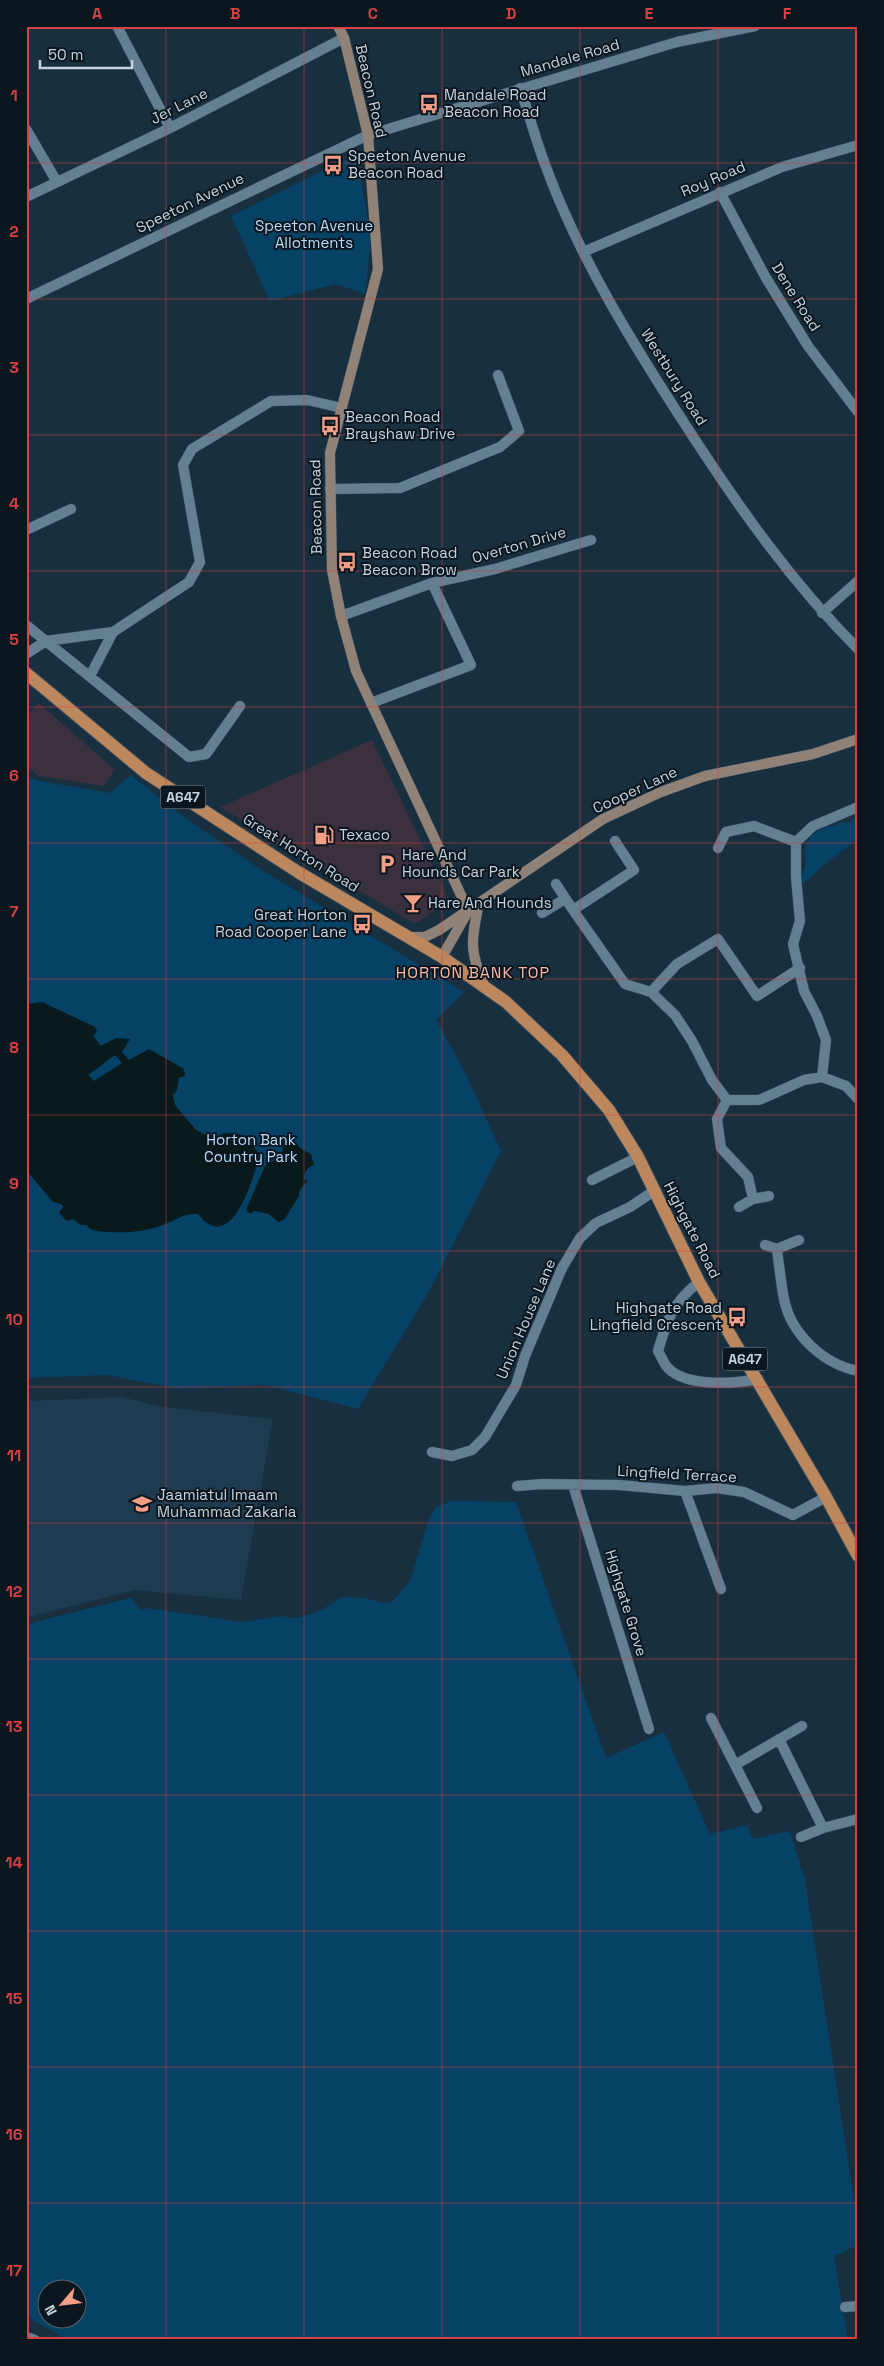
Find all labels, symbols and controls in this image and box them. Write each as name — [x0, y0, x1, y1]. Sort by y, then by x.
text: A — [92, 3, 102, 24]
text: B — [230, 3, 240, 24]
text: C — [368, 3, 378, 24]
text: D — [506, 3, 516, 24]
text: E — [645, 3, 654, 24]
text: F — [783, 3, 792, 24]
street label: Mandale Road — [518, 34, 622, 81]
scale bar — [40, 38, 132, 70]
street label: Beacon Road — [352, 42, 391, 139]
text: 50 m — [48, 45, 83, 64]
street label: Jer Lane — [147, 83, 211, 128]
text: 1 — [10, 85, 18, 106]
place label: Mandale Road Beacon Road — [444, 85, 546, 121]
bus stop icon: Mandale Road Beacon Road — [418, 93, 440, 115]
place label: Speeton Avenue Beacon Road — [348, 146, 466, 182]
bus stop icon: Speeton Avenue Beacon Road — [322, 154, 344, 176]
street label: Roy Road — [678, 156, 748, 201]
street label: Speeton Avenue — [133, 168, 247, 237]
park label: Speeton Avenue Allotments — [255, 216, 373, 252]
text: 2 — [9, 221, 19, 242]
street label: Dene Road — [768, 259, 825, 335]
street label: Westbury Road — [637, 325, 712, 429]
text: 3 — [9, 357, 19, 378]
place label: Beacon Road Brayshaw Drive — [345, 407, 455, 443]
bus stop icon: Beacon Road Brayshaw Drive — [319, 415, 341, 437]
street label: Beacon Road — [305, 459, 326, 555]
text: 4 — [9, 493, 19, 514]
street label: Overton Drive — [470, 522, 568, 567]
place label: Beacon Road Beacon Brow — [362, 543, 457, 579]
bus stop icon: Beacon Road Beacon Brow — [336, 551, 358, 573]
text: 5 — [9, 629, 19, 650]
street label: Cooper Lane — [589, 762, 680, 817]
text: 6 — [9, 765, 19, 786]
road number: A647 — [160, 786, 206, 809]
street label: Great Horton Road — [240, 809, 363, 896]
fuel station icon: Texaco — [313, 824, 335, 846]
place label: Texaco — [339, 825, 390, 844]
place label: Hare And Hounds Car Park — [402, 845, 520, 881]
parking icon: Hare And Hounds Car Park — [376, 853, 398, 875]
bar icon: Hare And Hounds — [402, 892, 424, 914]
place label: Hare And Hounds — [428, 893, 552, 912]
text: 7 — [10, 901, 19, 922]
place label: Great Horton Road Cooper Lane — [215, 905, 347, 941]
bus stop icon: Great Horton Road Cooper Lane — [351, 913, 373, 935]
district label: HORTON BANK TOP — [396, 962, 550, 983]
text: 8 — [9, 1037, 19, 1058]
park label: Horton Bank Country Park — [204, 1130, 298, 1166]
text: 9 — [9, 1173, 19, 1194]
street label: Highgate Road — [660, 1178, 725, 1281]
street label: Union House Lane — [492, 1256, 560, 1382]
place label: Highgate Road Lingfield Crescent — [590, 1298, 722, 1334]
bus stop icon: Highgate Road Lingfield Crescent — [726, 1306, 748, 1328]
text: 10 — [5, 1309, 23, 1330]
road number: A647 — [722, 1348, 768, 1370]
text: 11 — [7, 1445, 21, 1466]
street label: Lingfield Terrace — [617, 1461, 737, 1486]
place label: Jaamiatul Imaam Muhammad Zakaria — [157, 1485, 297, 1521]
school or university icon: Jaamiatul Imaam Muhammad Zakaria — [131, 1493, 153, 1515]
street label: Highgate Grove — [601, 1547, 652, 1659]
text: 12 — [6, 1581, 22, 1602]
text: 13 — [6, 1716, 23, 1737]
text: 14 — [5, 1852, 23, 1873]
text: 15 — [6, 1988, 23, 2009]
text: 16 — [5, 2124, 23, 2145]
text: 17 — [6, 2260, 22, 2281]
north arrow — [38, 2278, 88, 2328]
text: N — [40, 2302, 61, 2318]

